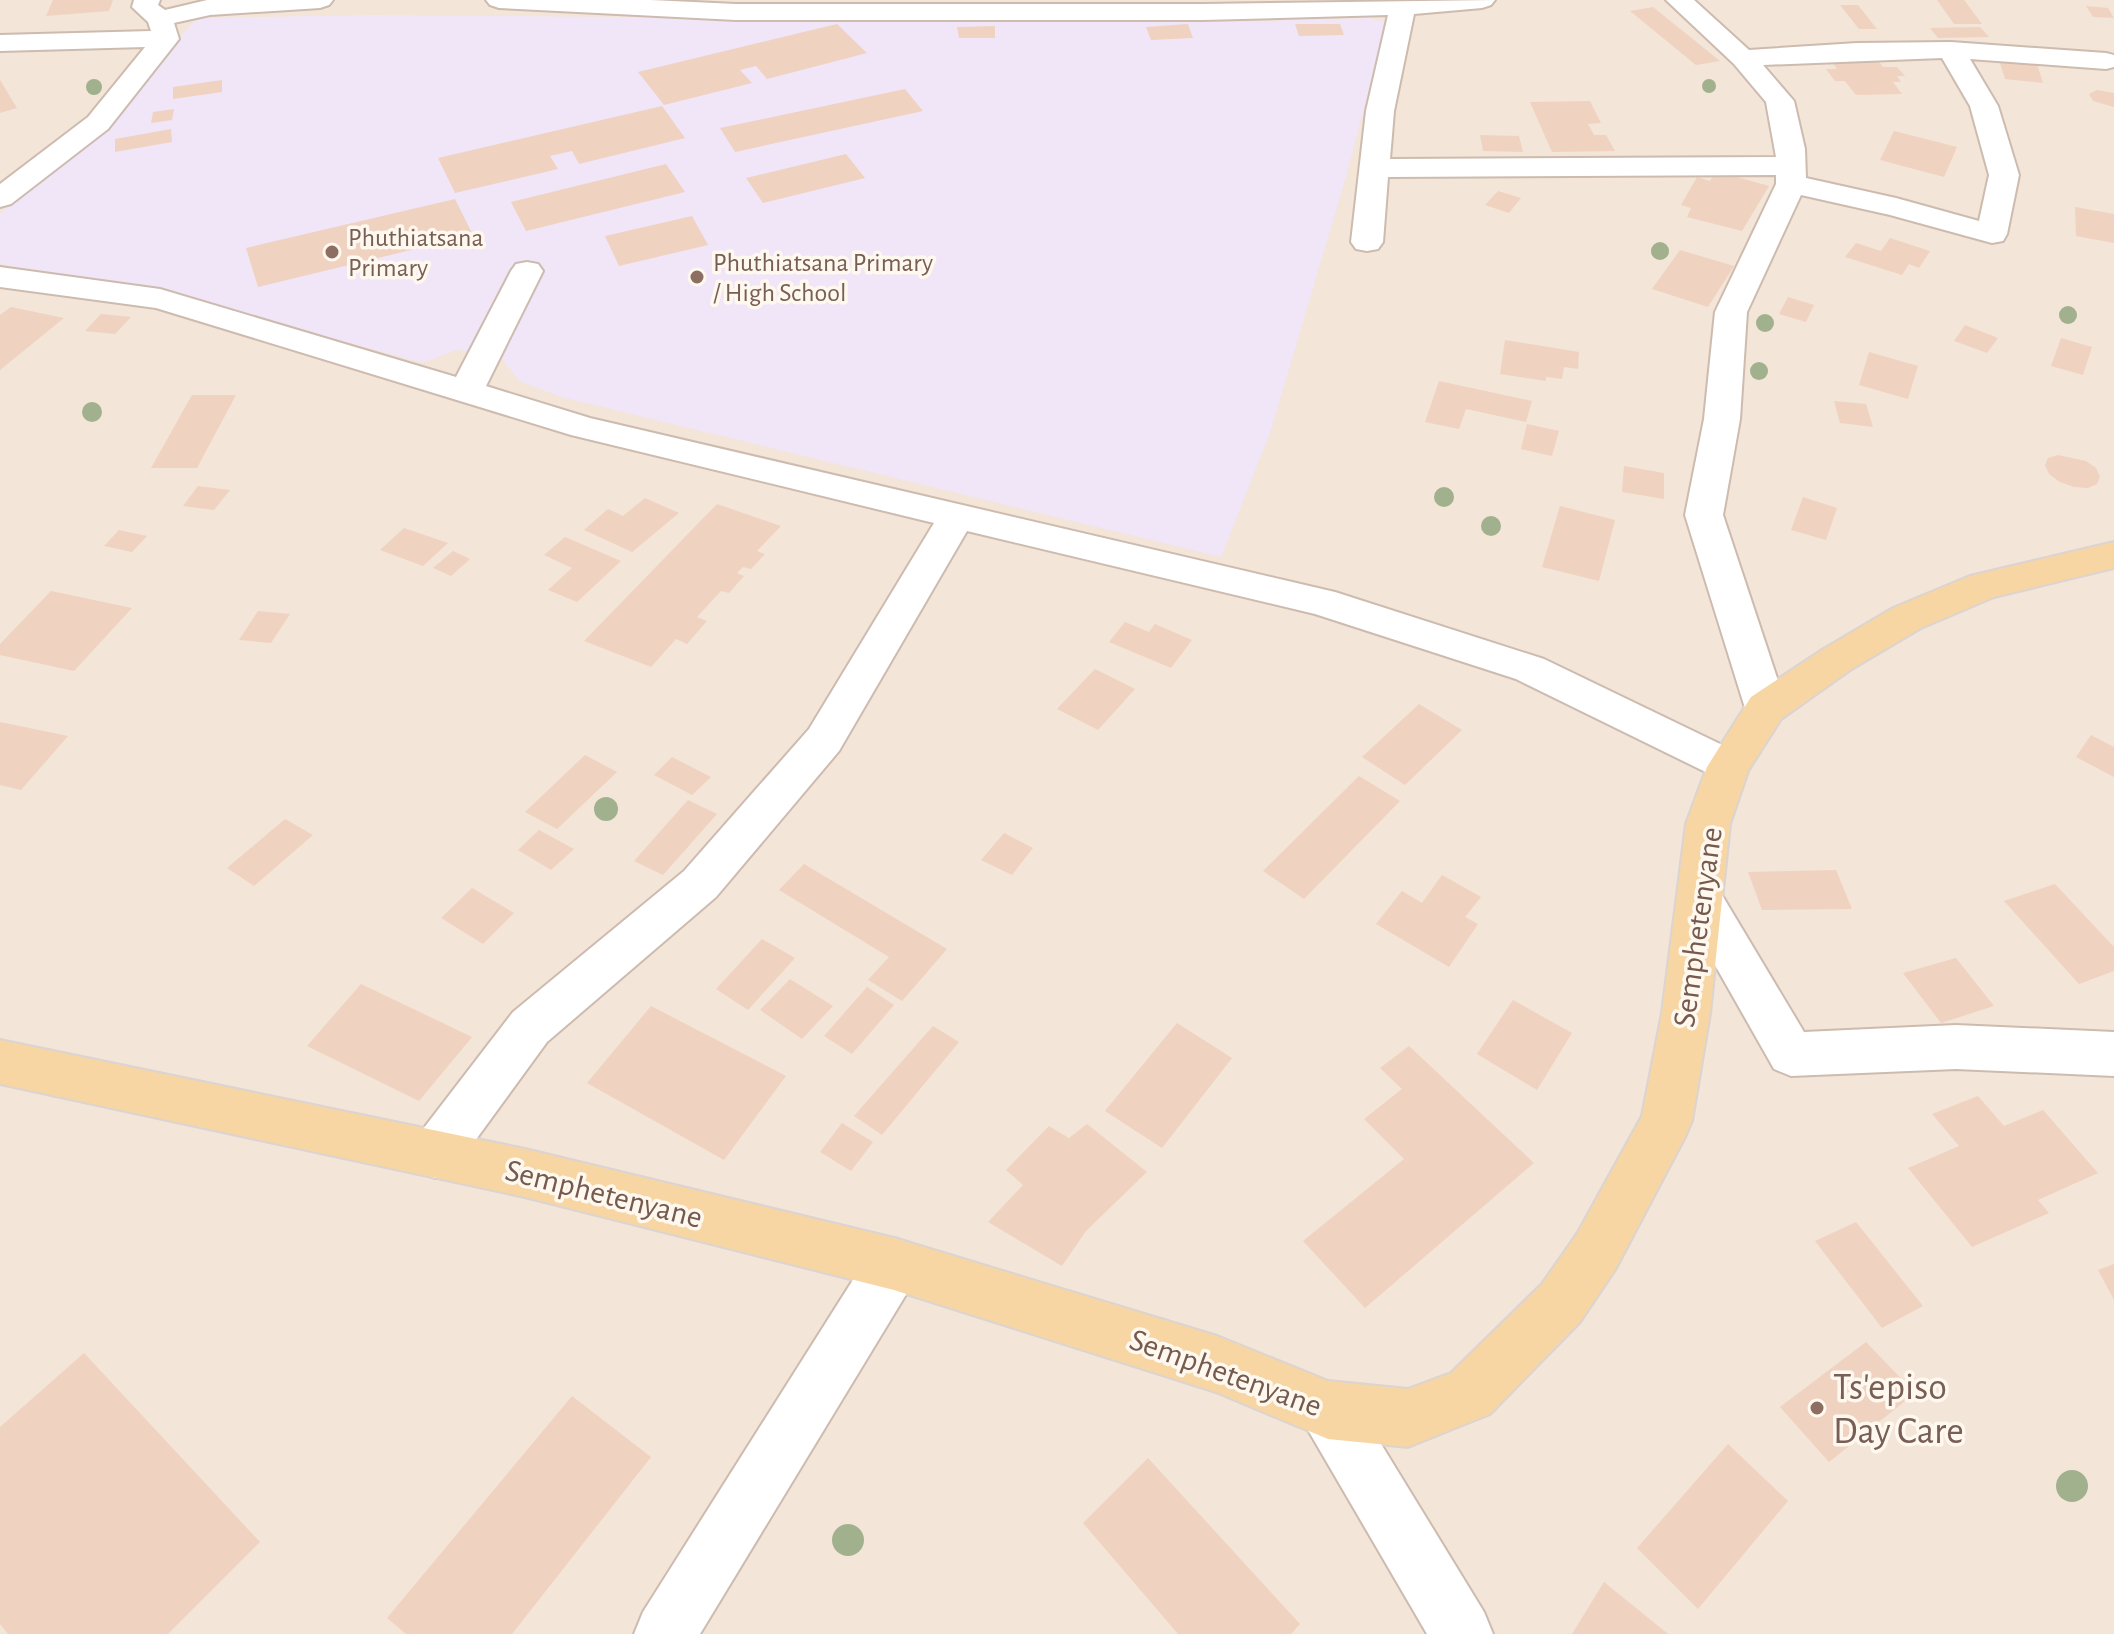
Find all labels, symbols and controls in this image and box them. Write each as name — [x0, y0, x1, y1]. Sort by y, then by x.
place label: Phuthiatsana Primary — [348, 225, 484, 281]
marker: Phuthiatsana Primary — [323, 243, 341, 261]
place label: Phuthiatsana Primary / High School — [713, 250, 933, 306]
marker: Phuthiatsana Primary / High School — [688, 268, 706, 286]
street label: Semphetenyane — [1668, 825, 1728, 1029]
street label: Semphetenyane — [502, 1154, 706, 1234]
street label: Semphetenyane — [1125, 1323, 1326, 1422]
place label: Ts'episo Day Care — [1833, 1369, 1964, 1451]
marker: Ts'episo Day Care — [1808, 1399, 1826, 1417]

